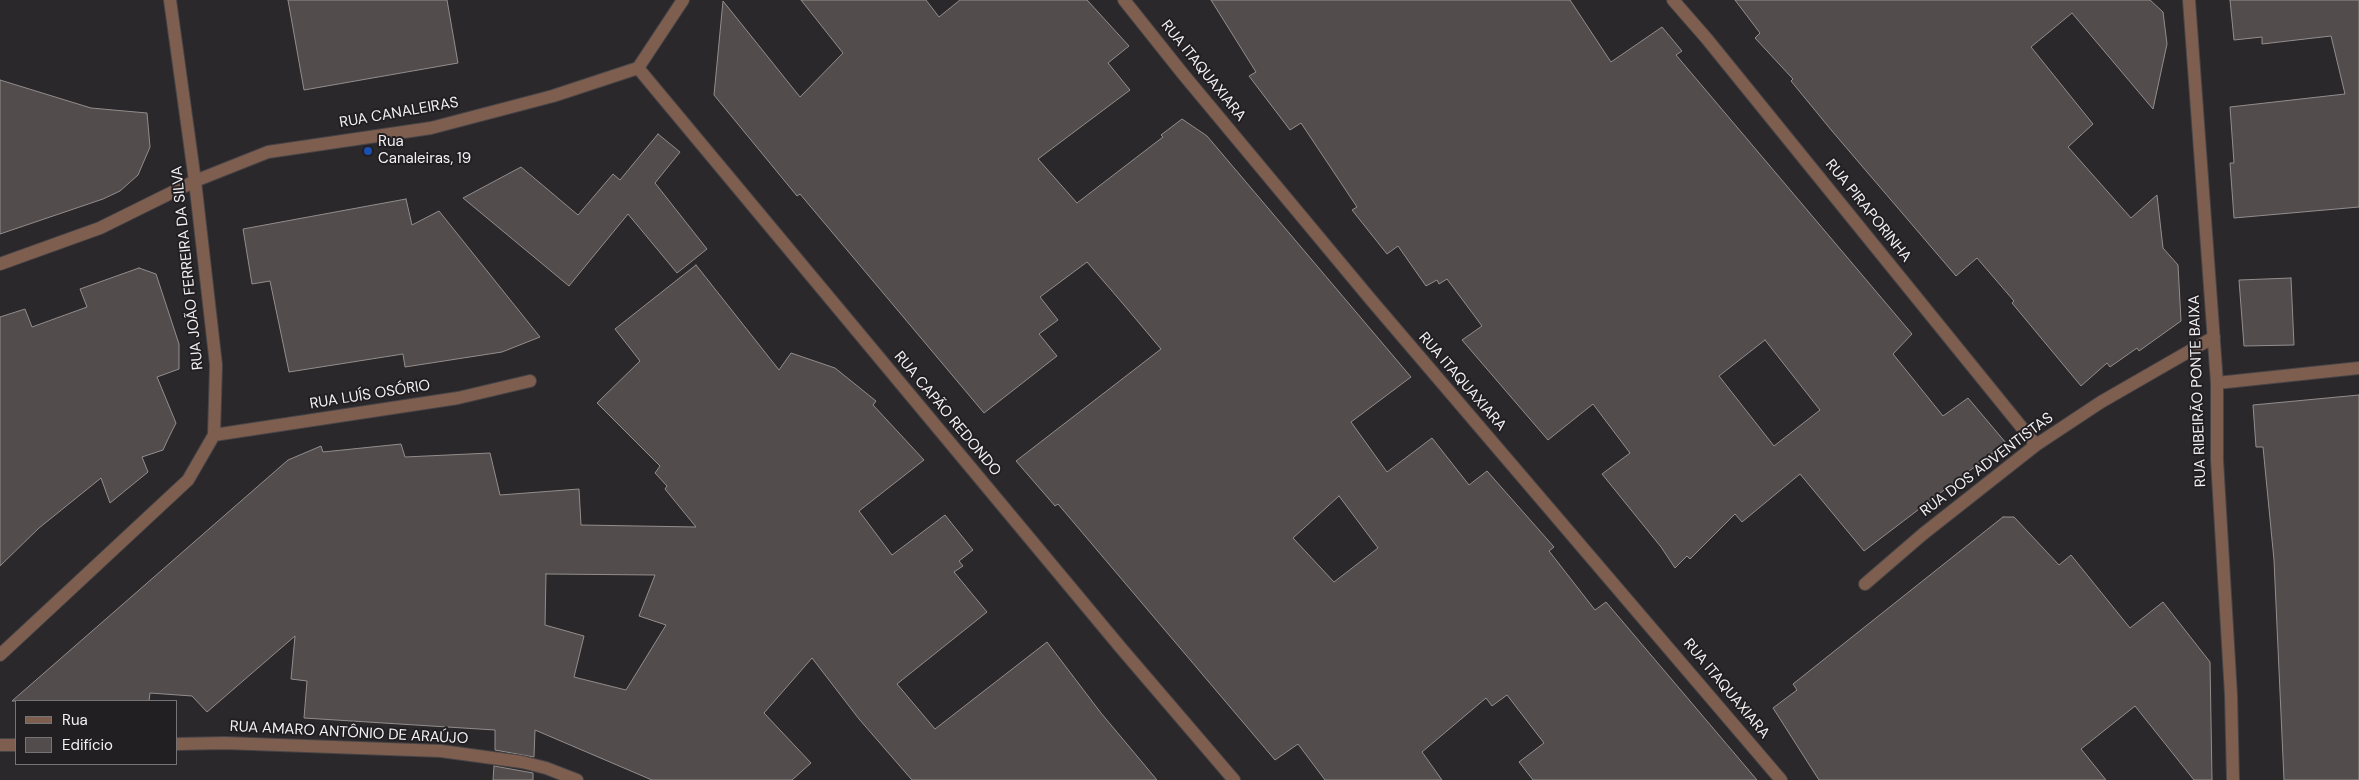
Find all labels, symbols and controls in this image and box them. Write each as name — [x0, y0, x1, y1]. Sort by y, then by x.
street label: RUA ITAQUAXIARA — [1157, 17, 1249, 125]
street label: RUA CANALEIRAS — [338, 94, 460, 132]
place label: Rua Canaleiras, 19 — [378, 133, 471, 168]
marker: Rua Canaleiras, 19 — [362, 145, 374, 157]
street label: RUA PIRAPORINHA — [1821, 156, 1915, 266]
street label: RUA JOÃO FERREIRA DA SILVA — [168, 165, 208, 371]
street label: RUA RIBEIRÃO PONTE BAIXA — [2186, 295, 2210, 487]
street label: RUA ITAQUAXIARA — [1414, 329, 1510, 435]
street label: RUA CAPÃO REDONDO — [890, 348, 1004, 480]
street label: RUA LUÍS OSÓRIO — [309, 377, 431, 413]
street label: RUA DOS ADVENTISTAS — [1917, 409, 2057, 521]
street label: RUA ITAQUAXIARA — [1679, 635, 1773, 743]
legend — [15, 700, 178, 765]
text: Rua — [62, 710, 88, 730]
street label: RUA AMARO ANTÔNIO DE ARAÚJO — [229, 718, 469, 748]
text: Edifício — [62, 735, 113, 755]

